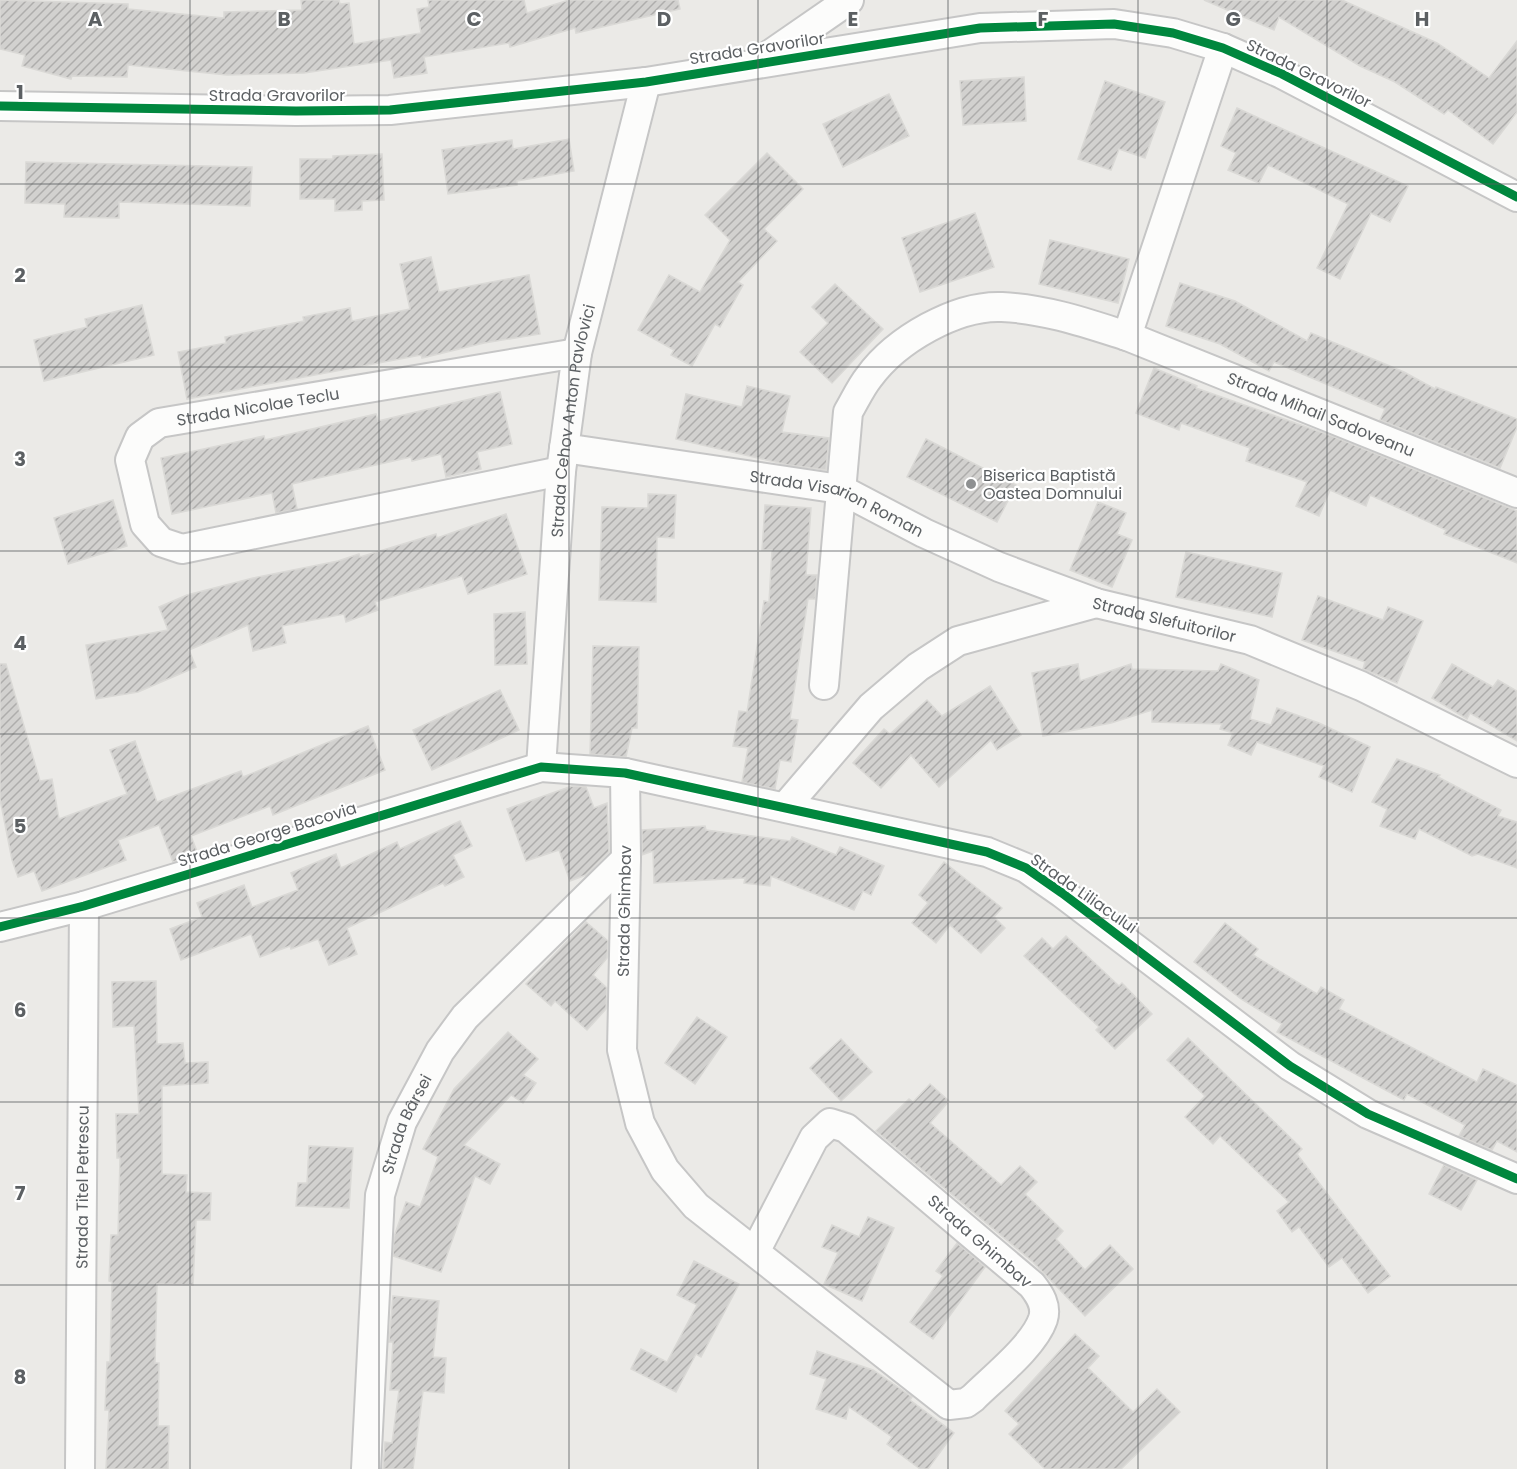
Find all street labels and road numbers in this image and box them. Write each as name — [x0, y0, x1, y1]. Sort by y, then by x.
street label: Strada Gravorilor — [688, 26, 826, 71]
street label: Strada Gravorilor — [1242, 33, 1375, 114]
street label: Strada Gravorilor — [209, 84, 345, 107]
street label: Strada Cehov Anton Pavlovici — [546, 302, 601, 538]
street label: Strada Mihail Sadoveanu — [1224, 366, 1418, 463]
street label: Strada Nicolae Teclu — [175, 382, 341, 432]
street label: Strada Visarion Roman — [748, 465, 928, 543]
street label: Strada Slefuitorilor — [1090, 592, 1238, 648]
street label: Strada George Bacovia — [175, 796, 359, 873]
street label: Strada Ghimbav — [612, 845, 637, 977]
street label: Strada Liliacului — [1026, 848, 1142, 939]
street label: Strada Bârsei — [376, 1070, 437, 1177]
street label: Strada Titel Petrescu — [70, 1105, 95, 1269]
street label: Strada Ghimbav — [922, 1190, 1037, 1293]

